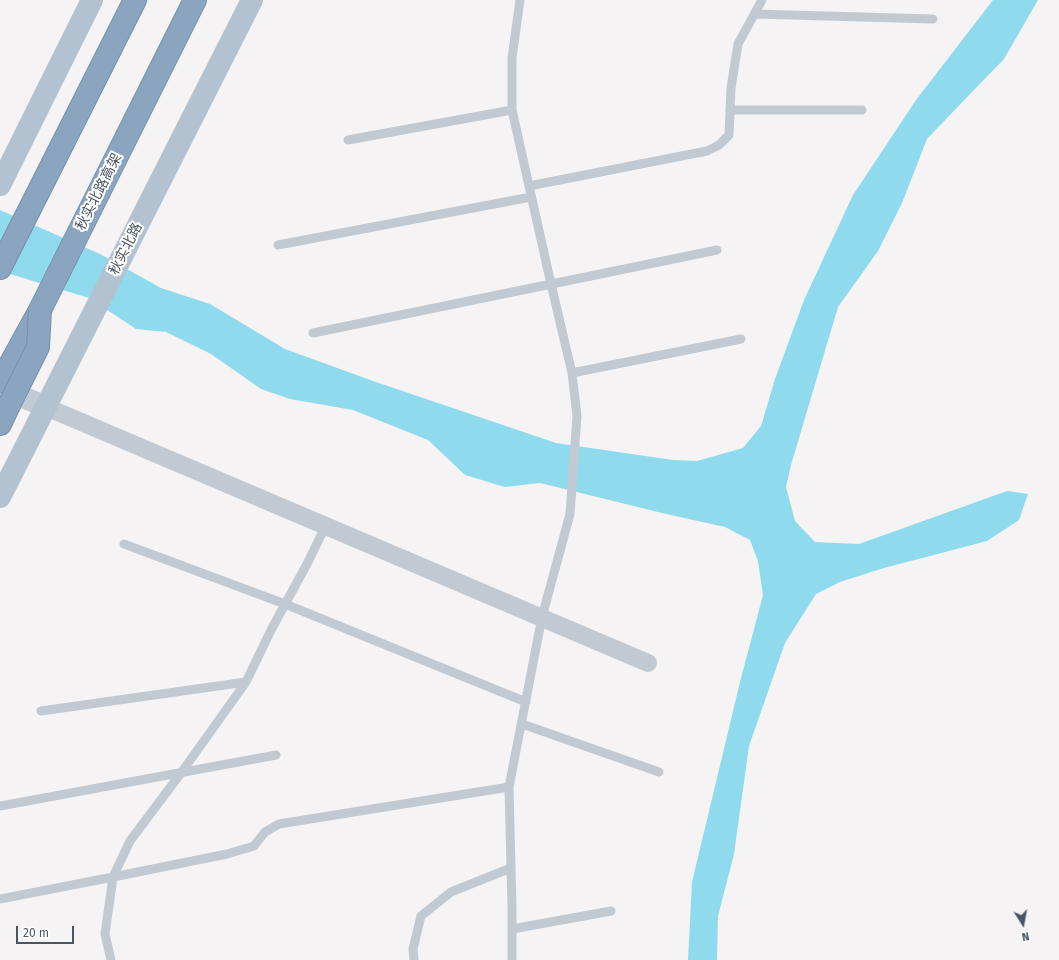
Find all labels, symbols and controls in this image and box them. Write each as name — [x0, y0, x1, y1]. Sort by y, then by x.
street label: 秋实北路高架 — [72, 151, 126, 233]
street label: 秋实北路 — [106, 220, 146, 278]
north arrow — [1003, 904, 1043, 944]
scale bar — [18, 918, 76, 944]
text: 20 m — [23, 926, 49, 940]
text: N — [1021, 929, 1030, 943]

